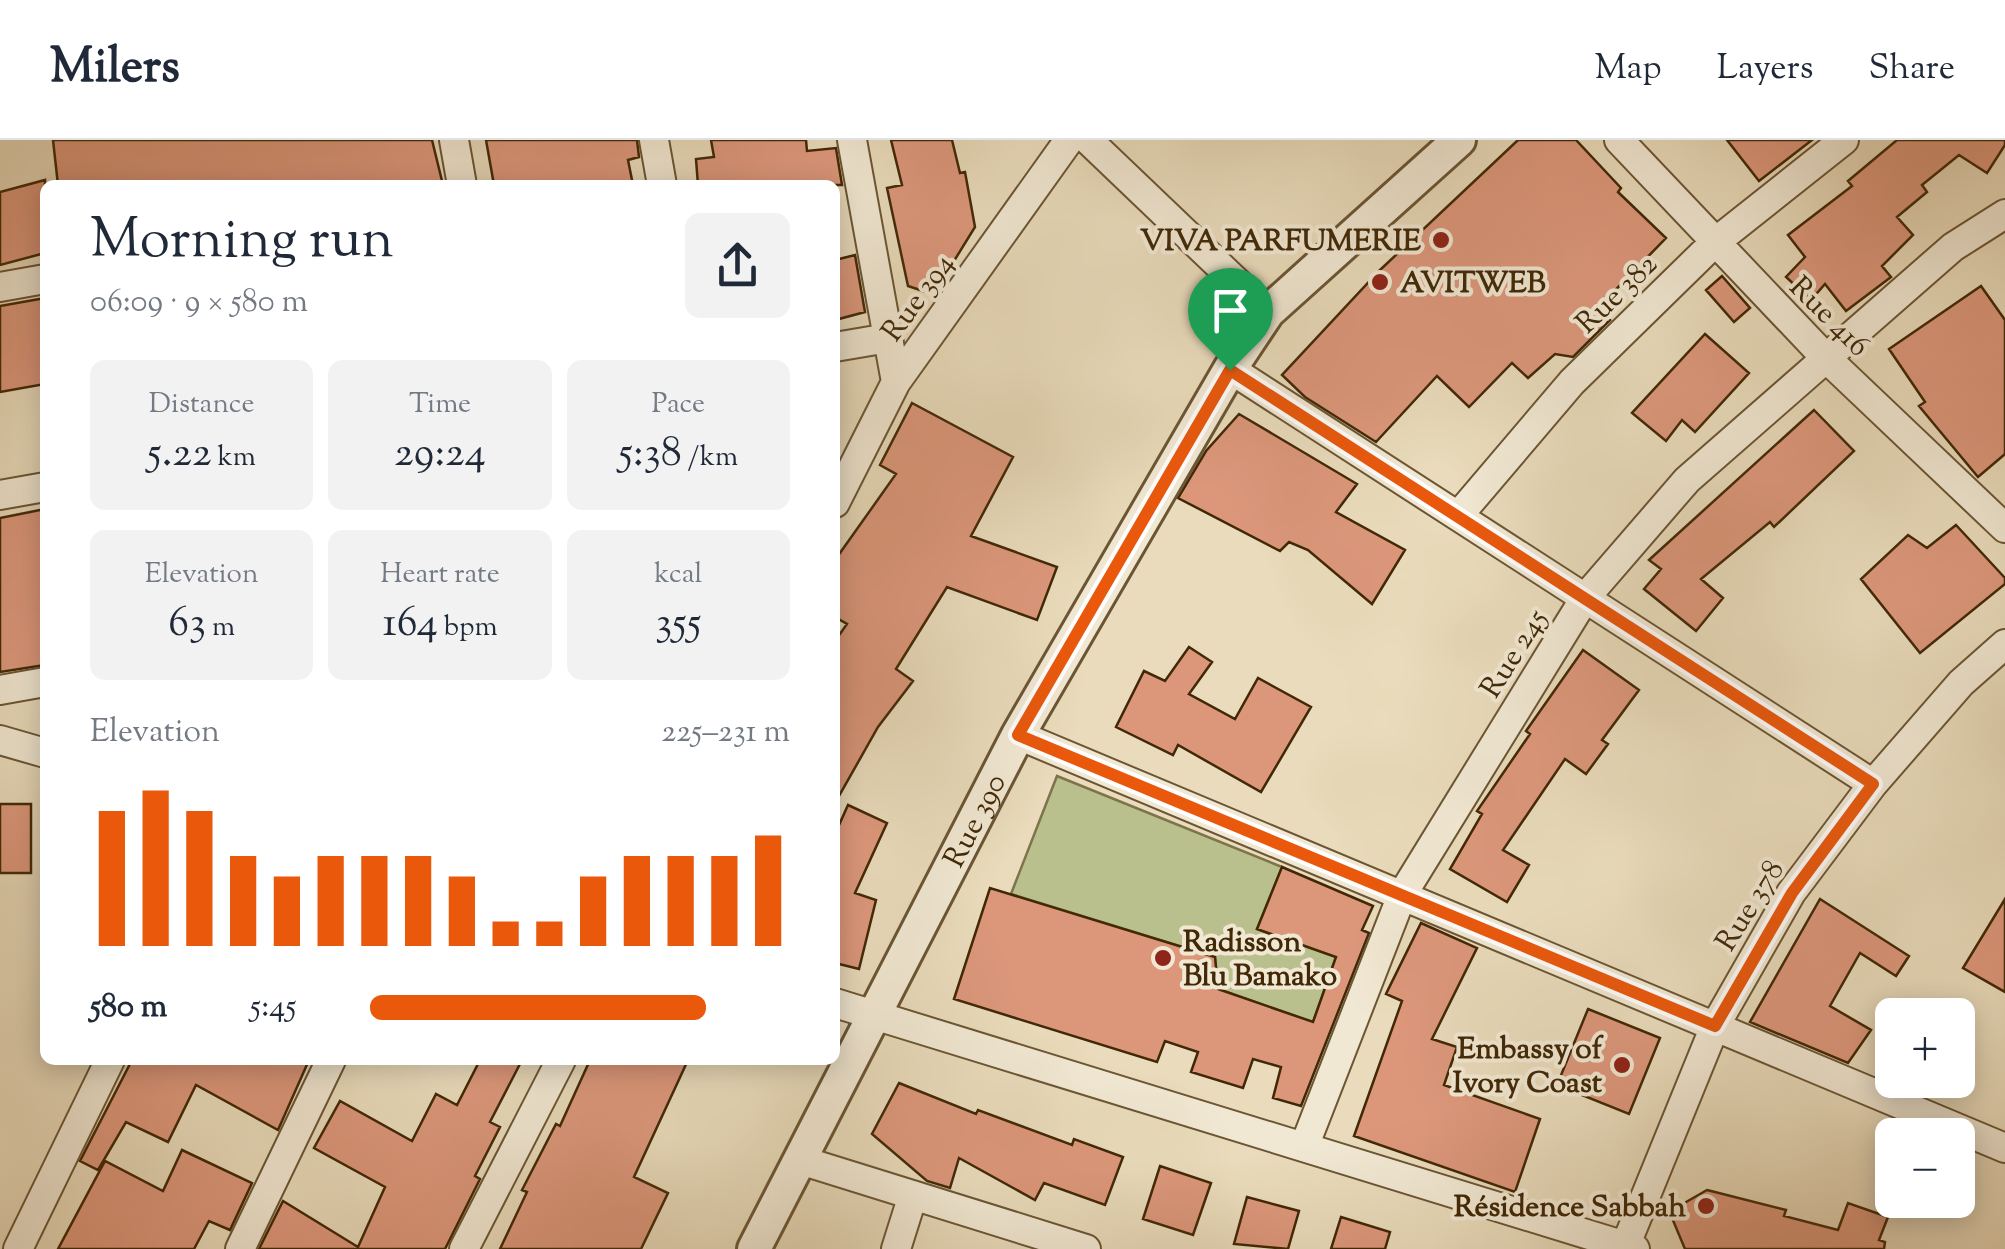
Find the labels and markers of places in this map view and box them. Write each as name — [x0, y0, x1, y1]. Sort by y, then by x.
place label: VIVA PARFUMERIE — [1140, 221, 1422, 264]
marker: VIVA PARFUMERIE — [1430, 229, 1452, 251]
place label: AVITWEB — [1400, 263, 1546, 306]
pin — [1188, 268, 1273, 371]
marker: AVITWEB — [1369, 271, 1391, 293]
place label: Radisson Blu Bamako — [1183, 922, 1337, 999]
marker: Radisson Blu Bamako — [1152, 947, 1174, 969]
place label: Embassy of Ivory Coast — [1453, 1029, 1604, 1106]
marker: Embassy of Ivory Coast — [1611, 1054, 1633, 1076]
place label: Résidence Sabbah — [1454, 1187, 1686, 1230]
marker: Résidence Sabbah — [1695, 1195, 1717, 1217]

